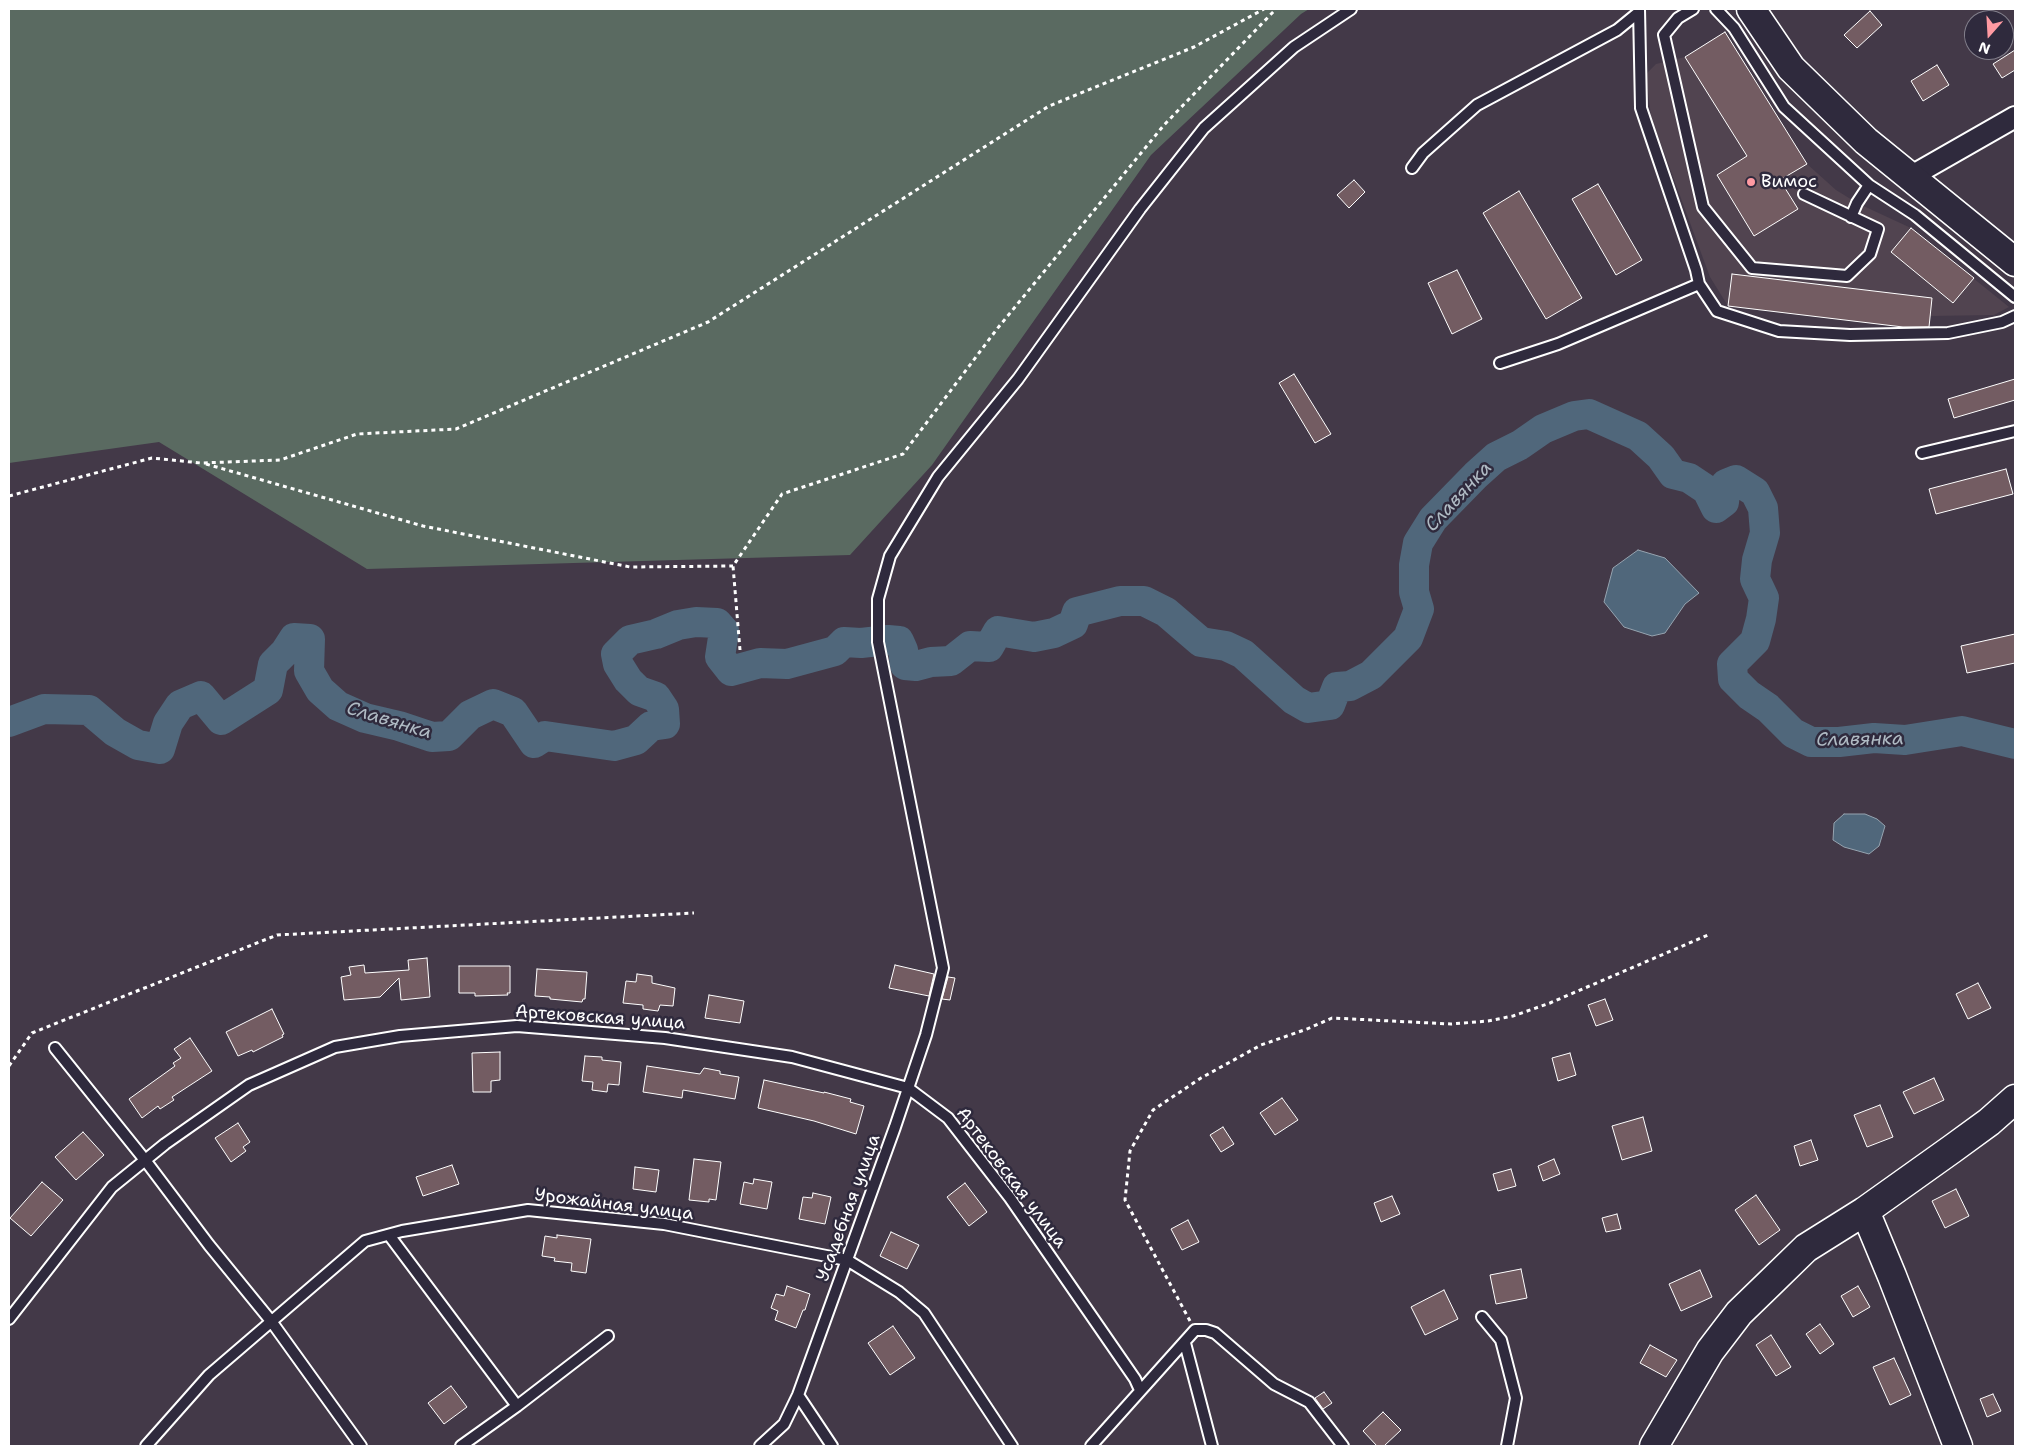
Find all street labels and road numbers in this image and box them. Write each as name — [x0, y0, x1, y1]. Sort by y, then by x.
street label: Артековская улица — [514, 1001, 686, 1035]
street label: Артековская улица — [951, 1103, 1071, 1253]
street label: Усадебная улица — [812, 1131, 886, 1285]
street label: Урожайная улица — [533, 1185, 695, 1225]

